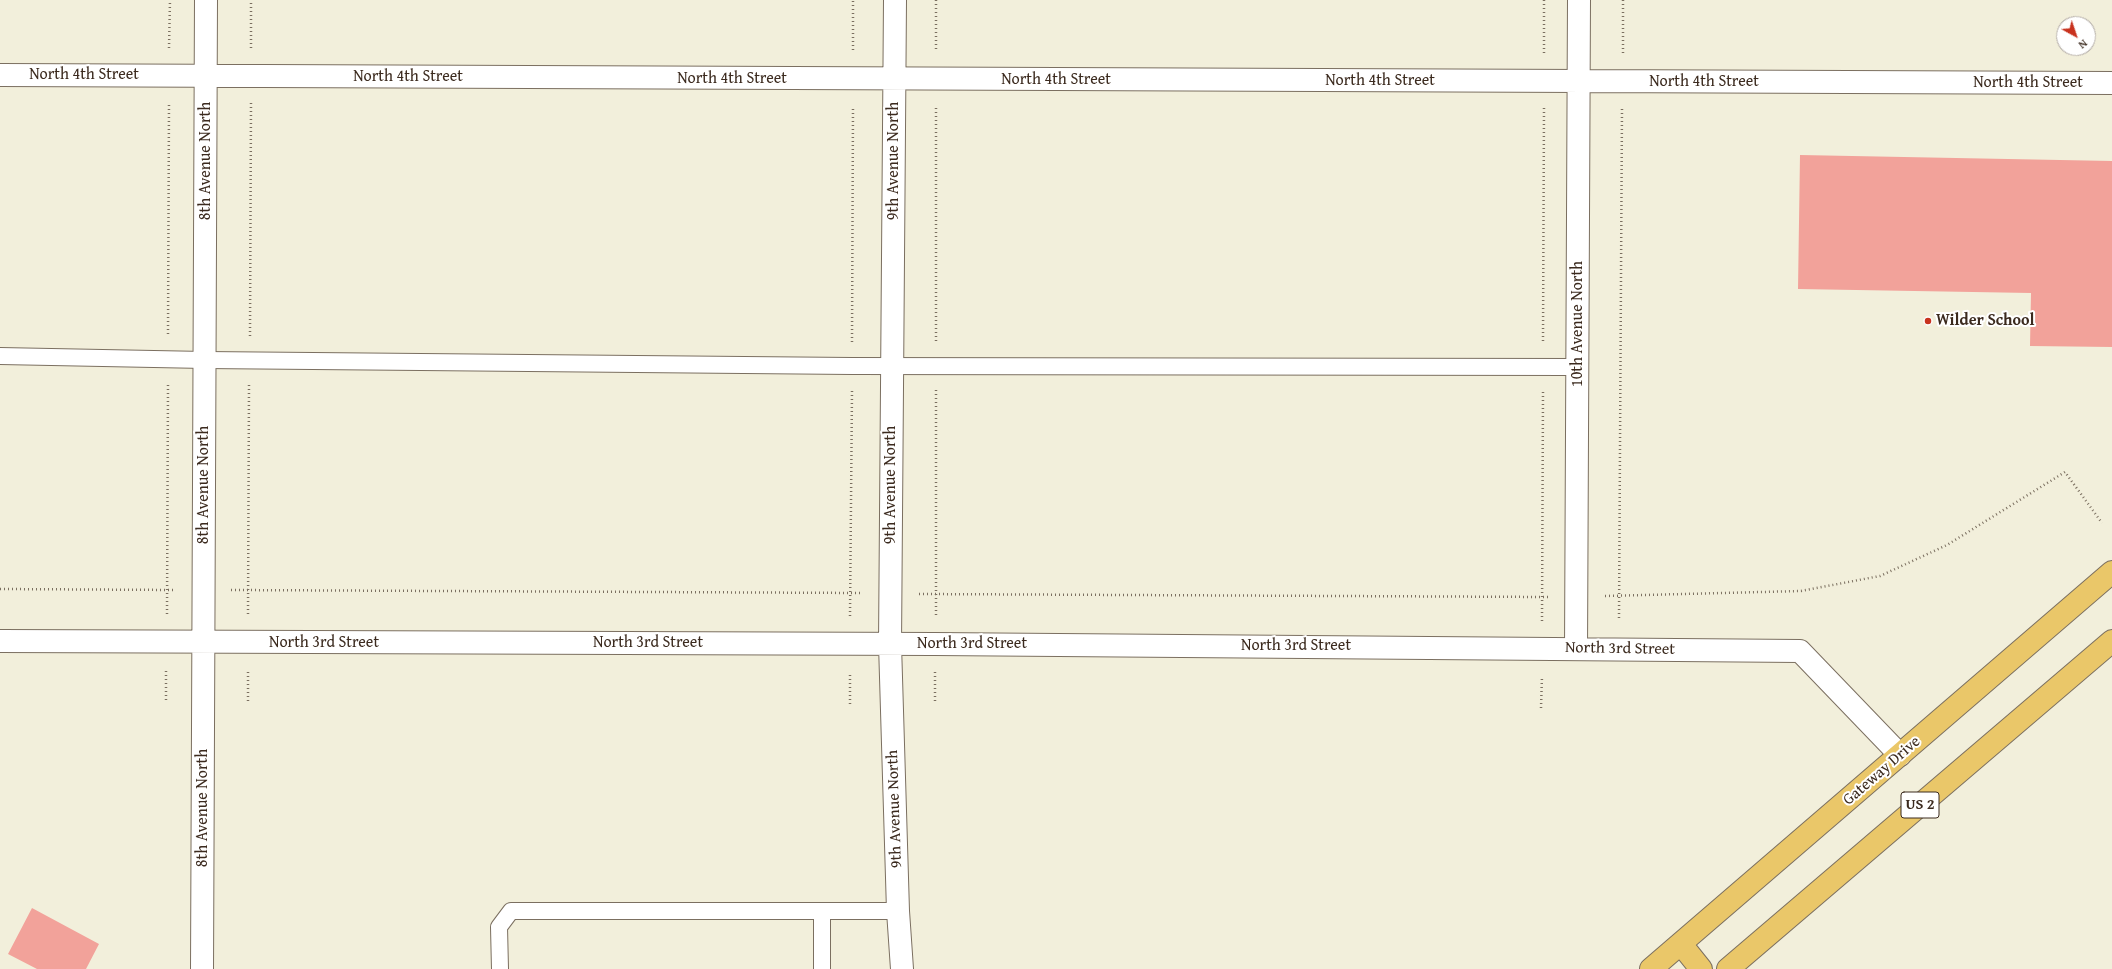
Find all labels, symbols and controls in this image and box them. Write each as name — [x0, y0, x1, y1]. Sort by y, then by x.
north arrow — [2056, 16, 2096, 56]
text: N — [2075, 36, 2091, 53]
street label: North 4th Street — [29, 65, 139, 85]
street label: North 4th Street — [353, 67, 463, 87]
street label: North 4th Street — [677, 69, 787, 89]
street label: North 4th Street — [1001, 70, 1111, 90]
street label: North 4th Street — [1325, 71, 1435, 91]
street label: North 4th Street — [1649, 72, 1759, 92]
street label: North 4th Street — [1973, 73, 2083, 93]
street label: 8th Avenue North — [196, 102, 216, 220]
street label: 9th Avenue North — [884, 102, 904, 220]
street label: 10th Avenue North — [1568, 261, 1588, 387]
place label: Wilder School — [1936, 311, 2034, 331]
marker: Wilder School — [1923, 316, 1933, 326]
street label: 8th Avenue North — [194, 426, 214, 544]
street label: 9th Avenue North — [881, 426, 901, 544]
street label: North 3rd Street — [269, 633, 379, 653]
street label: North 3rd Street — [593, 633, 703, 653]
street label: North 3rd Street — [917, 634, 1027, 654]
street label: North 3rd Street — [1241, 636, 1351, 656]
street label: North 3rd Street — [1565, 638, 1675, 660]
street label: Gateway Drive — [1839, 732, 1925, 810]
street label: 8th Avenue North — [193, 749, 213, 867]
street label: 9th Avenue North — [883, 750, 907, 868]
road number: US 2 — [1901, 792, 1939, 818]

